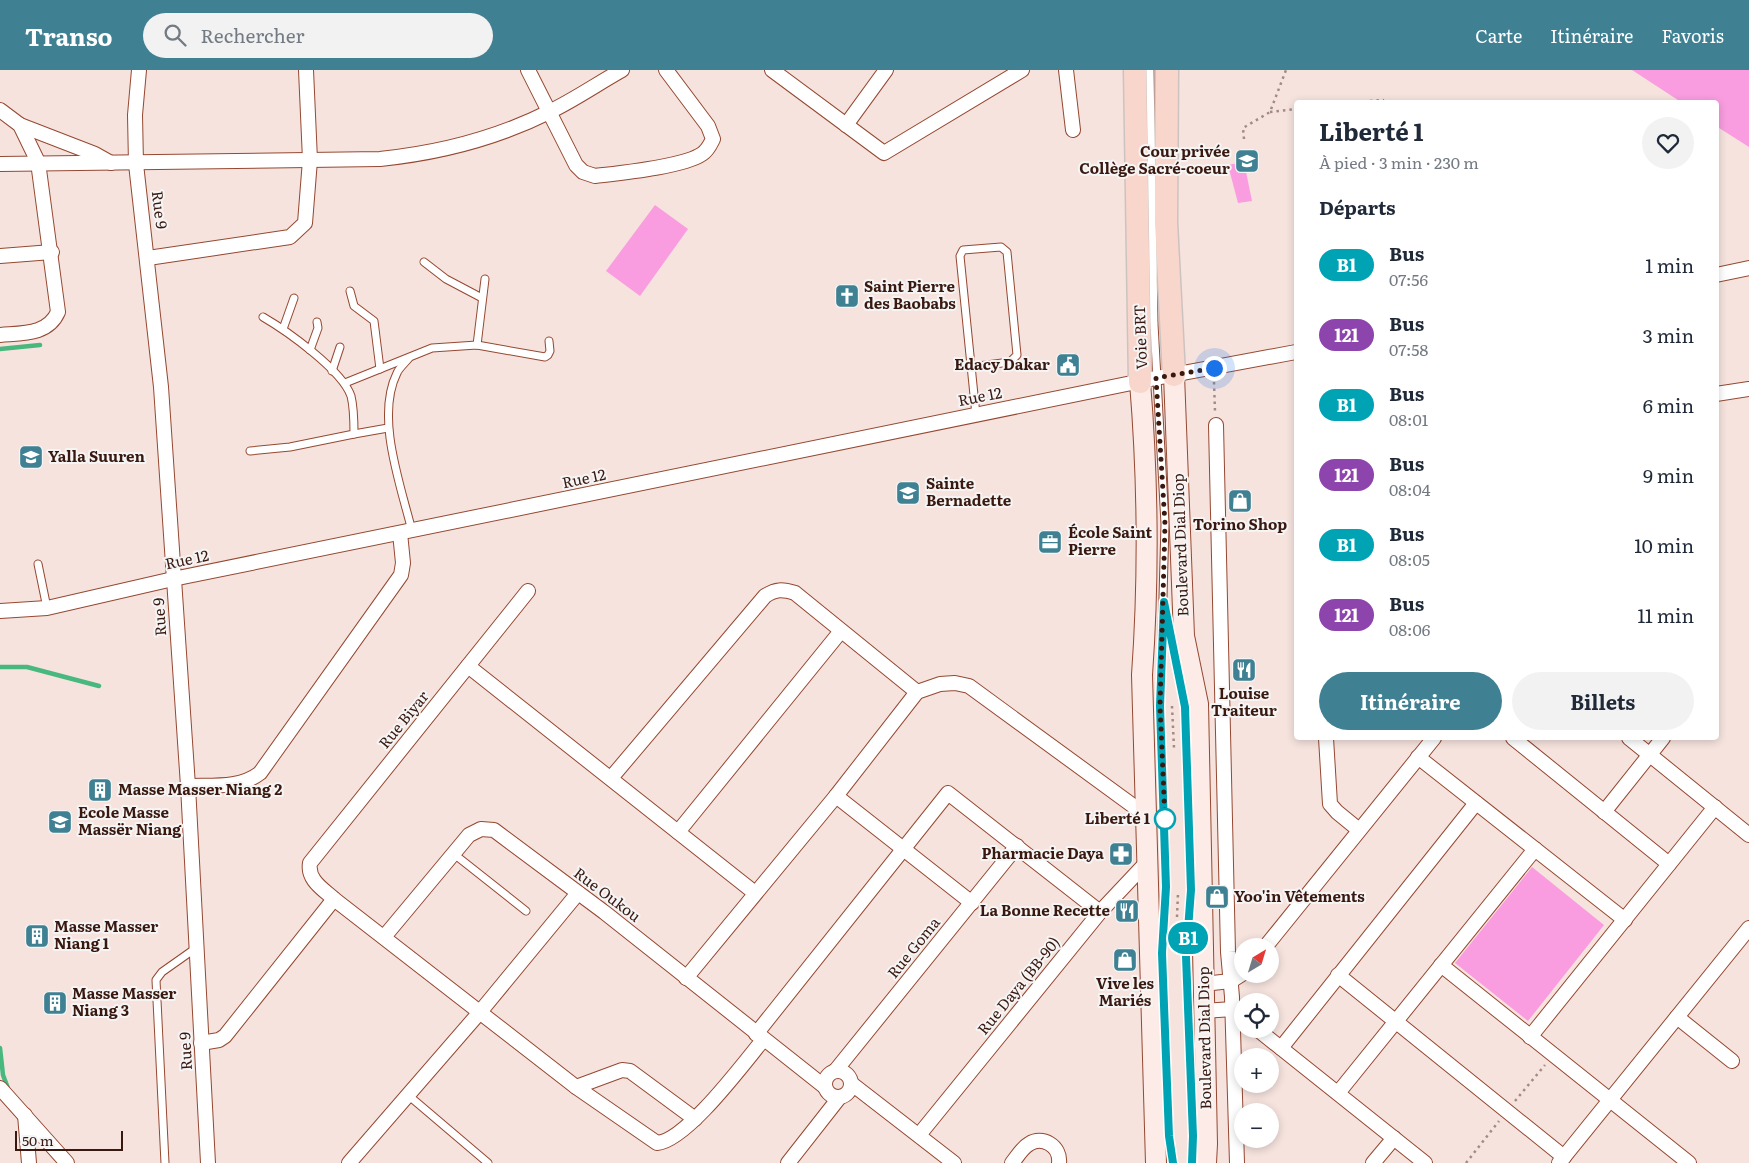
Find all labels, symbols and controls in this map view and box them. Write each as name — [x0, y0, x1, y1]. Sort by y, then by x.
search box — [143, 13, 493, 58]
text: Transo — [25, 18, 113, 53]
icon: search — [161, 21, 189, 49]
text: Rechercher — [201, 21, 304, 49]
text: Carte — [1475, 22, 1522, 49]
text: Itinéraire — [1550, 22, 1633, 49]
text: Favoris — [1661, 22, 1724, 49]
text: Liberté 1 — [1319, 113, 1424, 148]
button: heart — [1642, 117, 1694, 169]
place label: Cour privée Collège Sacré-coeur — [1079, 139, 1231, 179]
school or university icon: Cour privée Collège Sacré-coeur — [1234, 148, 1260, 174]
text: À pied · 3 min · 230 m — [1319, 150, 1479, 174]
street label: Rue 9 — [147, 189, 174, 230]
text: Départs — [1319, 193, 1395, 221]
text: Bus — [1389, 239, 1424, 267]
text: B1 — [1337, 251, 1356, 278]
text: 1 min — [1645, 251, 1694, 279]
text: 07:56 — [1389, 267, 1428, 291]
place label: Saint Pierre des Baobabs — [864, 274, 956, 314]
church icon: Saint Pierre des Baobabs — [834, 283, 860, 309]
street label: Voie BRT — [1127, 304, 1152, 370]
text: Bus — [1389, 309, 1424, 337]
text: 121 — [1334, 321, 1359, 348]
text: 3 min — [1643, 321, 1694, 349]
text: 07:58 — [1389, 337, 1428, 361]
place label: Edacy Dakar — [954, 352, 1050, 375]
public building icon: Edacy Dakar — [1055, 352, 1081, 378]
your location — [1202, 356, 1227, 381]
text: Bus — [1389, 379, 1424, 407]
street label: Rue 12 — [956, 380, 1004, 411]
text: B1 — [1337, 391, 1356, 418]
text: 6 min — [1643, 391, 1694, 419]
text: 08:01 — [1389, 407, 1428, 431]
school or university icon: Yalla Suuren — [18, 444, 44, 470]
place label: Yalla Suuren — [48, 444, 145, 467]
text: Bus — [1389, 449, 1424, 477]
text: 121 — [1334, 461, 1359, 488]
text: 9 min — [1643, 461, 1694, 489]
street label: Rue 12 — [560, 462, 608, 493]
place label: Sainte Bernadette — [926, 471, 1012, 511]
street label: Boulevard Dial Diop — [1166, 473, 1193, 617]
text: 08:04 — [1389, 477, 1430, 501]
school or university icon: Sainte Bernadette — [895, 480, 921, 506]
shop icon: Torino Shop — [1227, 488, 1253, 514]
place label: Torino Shop — [1193, 512, 1287, 535]
text: Bus — [1389, 519, 1424, 547]
place label: École Saint Pierre — [1068, 520, 1152, 560]
office icon: École Saint Pierre — [1037, 529, 1063, 555]
text: B1 — [1337, 531, 1356, 558]
text: 10 min — [1634, 531, 1694, 559]
street label: Rue 12 — [163, 543, 211, 574]
text: 08:05 — [1389, 547, 1430, 571]
text: Bus — [1389, 589, 1424, 617]
street label: Rue 9 — [146, 597, 171, 637]
text: 121 — [1334, 601, 1359, 628]
text: 11 min — [1637, 601, 1694, 629]
text: 08:06 — [1389, 617, 1430, 641]
restaurant icon: Louise Traiteur — [1231, 657, 1257, 683]
button: Itinéraire — [1319, 672, 1502, 730]
button: Billets — [1512, 672, 1694, 730]
place label: Louise Traiteur — [1211, 681, 1277, 721]
street label: Rue Biyar — [372, 685, 433, 753]
building icon: Masse Masser Niang 2 — [87, 777, 113, 803]
place label: Masse Masser Niang 2 — [118, 777, 282, 800]
place label: Ecole Masse Massër Niang — [78, 800, 182, 840]
place label: Liberté 1 — [1085, 806, 1150, 829]
marker: Liberté 1 — [1154, 808, 1176, 830]
school or university icon: Ecole Masse Massër Niang — [47, 809, 73, 835]
place label: Pharmacie Daya — [982, 841, 1104, 864]
pharmacy icon: Pharmacie Daya — [1108, 841, 1134, 867]
street label: Rue Oukou — [570, 861, 647, 927]
shop icon: Yoo'in Vêtements — [1204, 884, 1230, 910]
place label: Yoo'in Vêtements — [1234, 884, 1365, 907]
place label: La Bonne Recette — [980, 898, 1110, 921]
restaurant icon: La Bonne Recette — [1114, 898, 1140, 924]
street label: Rue Goma — [881, 911, 945, 983]
place label: Masse Masser Niang 1 — [54, 914, 158, 954]
line badge: B1 — [1166, 922, 1210, 954]
building icon: Masse Masser Niang 1 — [24, 923, 50, 949]
text: B1 — [1178, 924, 1198, 951]
street label: Rue Daya (BB-90) — [971, 931, 1065, 1039]
north arrow — [1234, 938, 1279, 982]
map controls — [1234, 938, 1279, 1148]
shop icon: Vive les Mariés — [1112, 947, 1138, 973]
street label: Boulevard Dial Diop — [1191, 966, 1216, 1110]
place label: Vive les Mariés — [1096, 971, 1155, 1011]
place label: Masse Masser Niang 3 — [72, 981, 176, 1021]
building icon: Masse Masser Niang 3 — [42, 990, 68, 1016]
button: locate — [1234, 993, 1279, 1038]
street label: Rue 9 — [172, 1031, 197, 1071]
button: + — [1234, 1048, 1279, 1093]
button: − — [1234, 1103, 1279, 1148]
scale bar — [15, 1128, 122, 1151]
text: 50 m — [22, 1130, 54, 1150]

